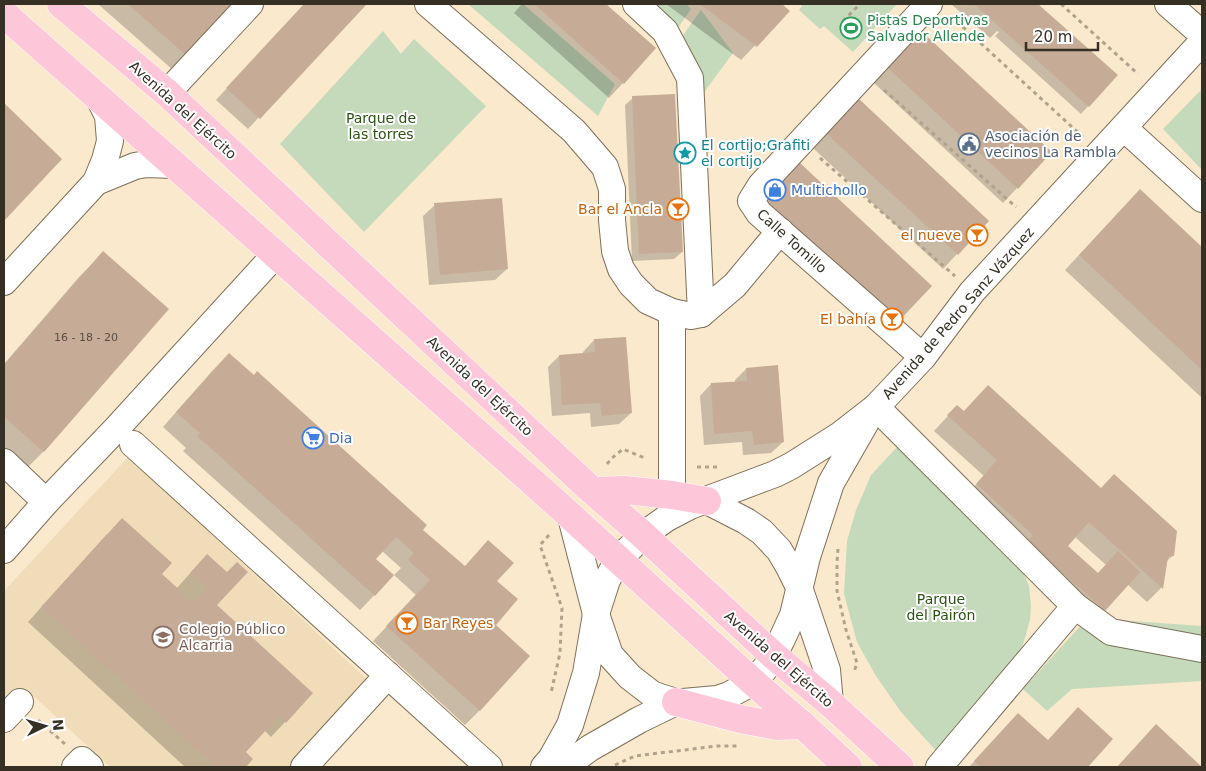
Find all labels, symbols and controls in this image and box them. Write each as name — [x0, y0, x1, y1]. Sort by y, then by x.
place label: Pistas Deportivas Salvador Allende — [867, 12, 988, 44]
sports icon: Pistas Deportivas Salvador Allende — [839, 16, 863, 40]
scale bar — [1026, 20, 1098, 52]
text: 20 m — [1034, 28, 1072, 46]
street label: Avenida del Ejército — [126, 58, 240, 162]
park label: Parque de las torres — [346, 110, 416, 142]
place label: Asociación de vecinos La Rambla — [985, 128, 1117, 160]
public building icon: Asociación de vecinos La Rambla — [957, 132, 981, 156]
place label: El cortijo;Grafiti el cortijo — [701, 137, 810, 169]
place icon: El cortijo;Grafiti el cortijo — [673, 141, 697, 165]
shop icon: Multichollo — [763, 178, 787, 202]
place label: Multichollo — [791, 182, 867, 198]
bar icon: Bar el Ancla — [666, 197, 690, 221]
place label: Bar el Ancla — [578, 201, 662, 217]
street label: Calle Tomillo — [754, 206, 830, 276]
bar icon: el nueve — [965, 223, 989, 247]
street label: Avenida de Pedro Sanz Vázquez — [879, 224, 1037, 402]
place label: el nueve — [901, 227, 961, 243]
bar icon: El bahía — [880, 307, 904, 331]
place label: El bahía — [820, 311, 876, 327]
house number: 16 - 18 - 20 — [54, 331, 118, 344]
street label: Avenida del Ejército — [424, 333, 536, 439]
supermarket icon: Dia — [301, 426, 325, 450]
place label: Dia — [329, 430, 352, 446]
park label: Parque del Pairón — [906, 591, 976, 623]
street label: Avenida del Ejército — [721, 607, 837, 711]
bar icon: Bar Reyes — [395, 611, 419, 635]
place label: Bar Reyes — [423, 615, 493, 631]
place label: Colegio Público Alcarria — [179, 621, 286, 653]
school or university icon: Colegio Público Alcarria — [151, 625, 175, 649]
north arrow — [20, 701, 70, 751]
text: N — [49, 718, 66, 731]

